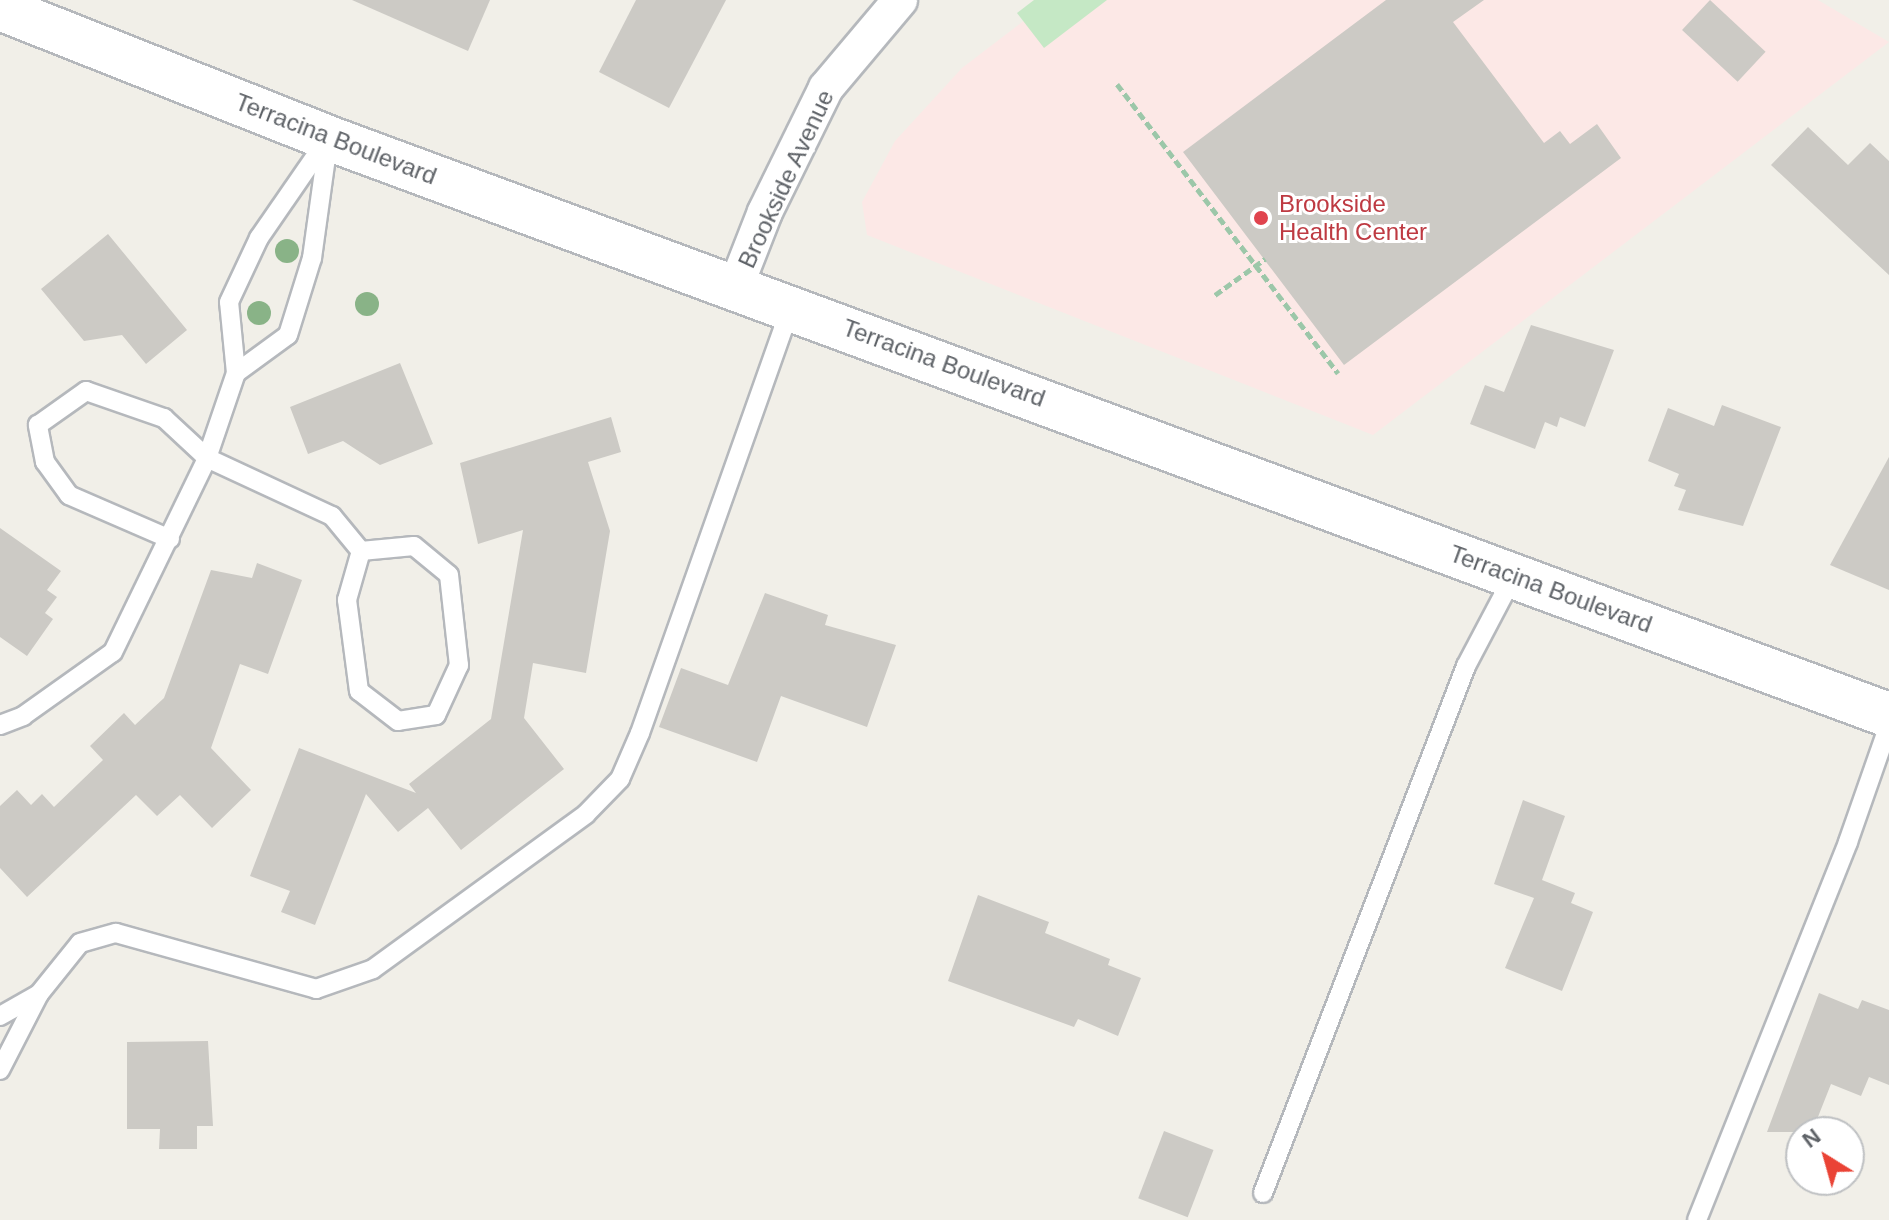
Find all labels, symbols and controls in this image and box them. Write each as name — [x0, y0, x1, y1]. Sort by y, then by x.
street label: Brookside Avenue — [732, 85, 840, 273]
street label: Terracina Boulevard — [231, 87, 441, 191]
place label: Brookside Health Center — [1279, 190, 1427, 246]
marker: Brookside Health Center — [1250, 207, 1272, 229]
street label: Terracina Boulevard — [839, 313, 1049, 413]
street label: Terracina Boulevard — [1446, 539, 1656, 639]
north arrow — [1785, 1116, 1865, 1196]
text: N — [1798, 1123, 1825, 1153]

